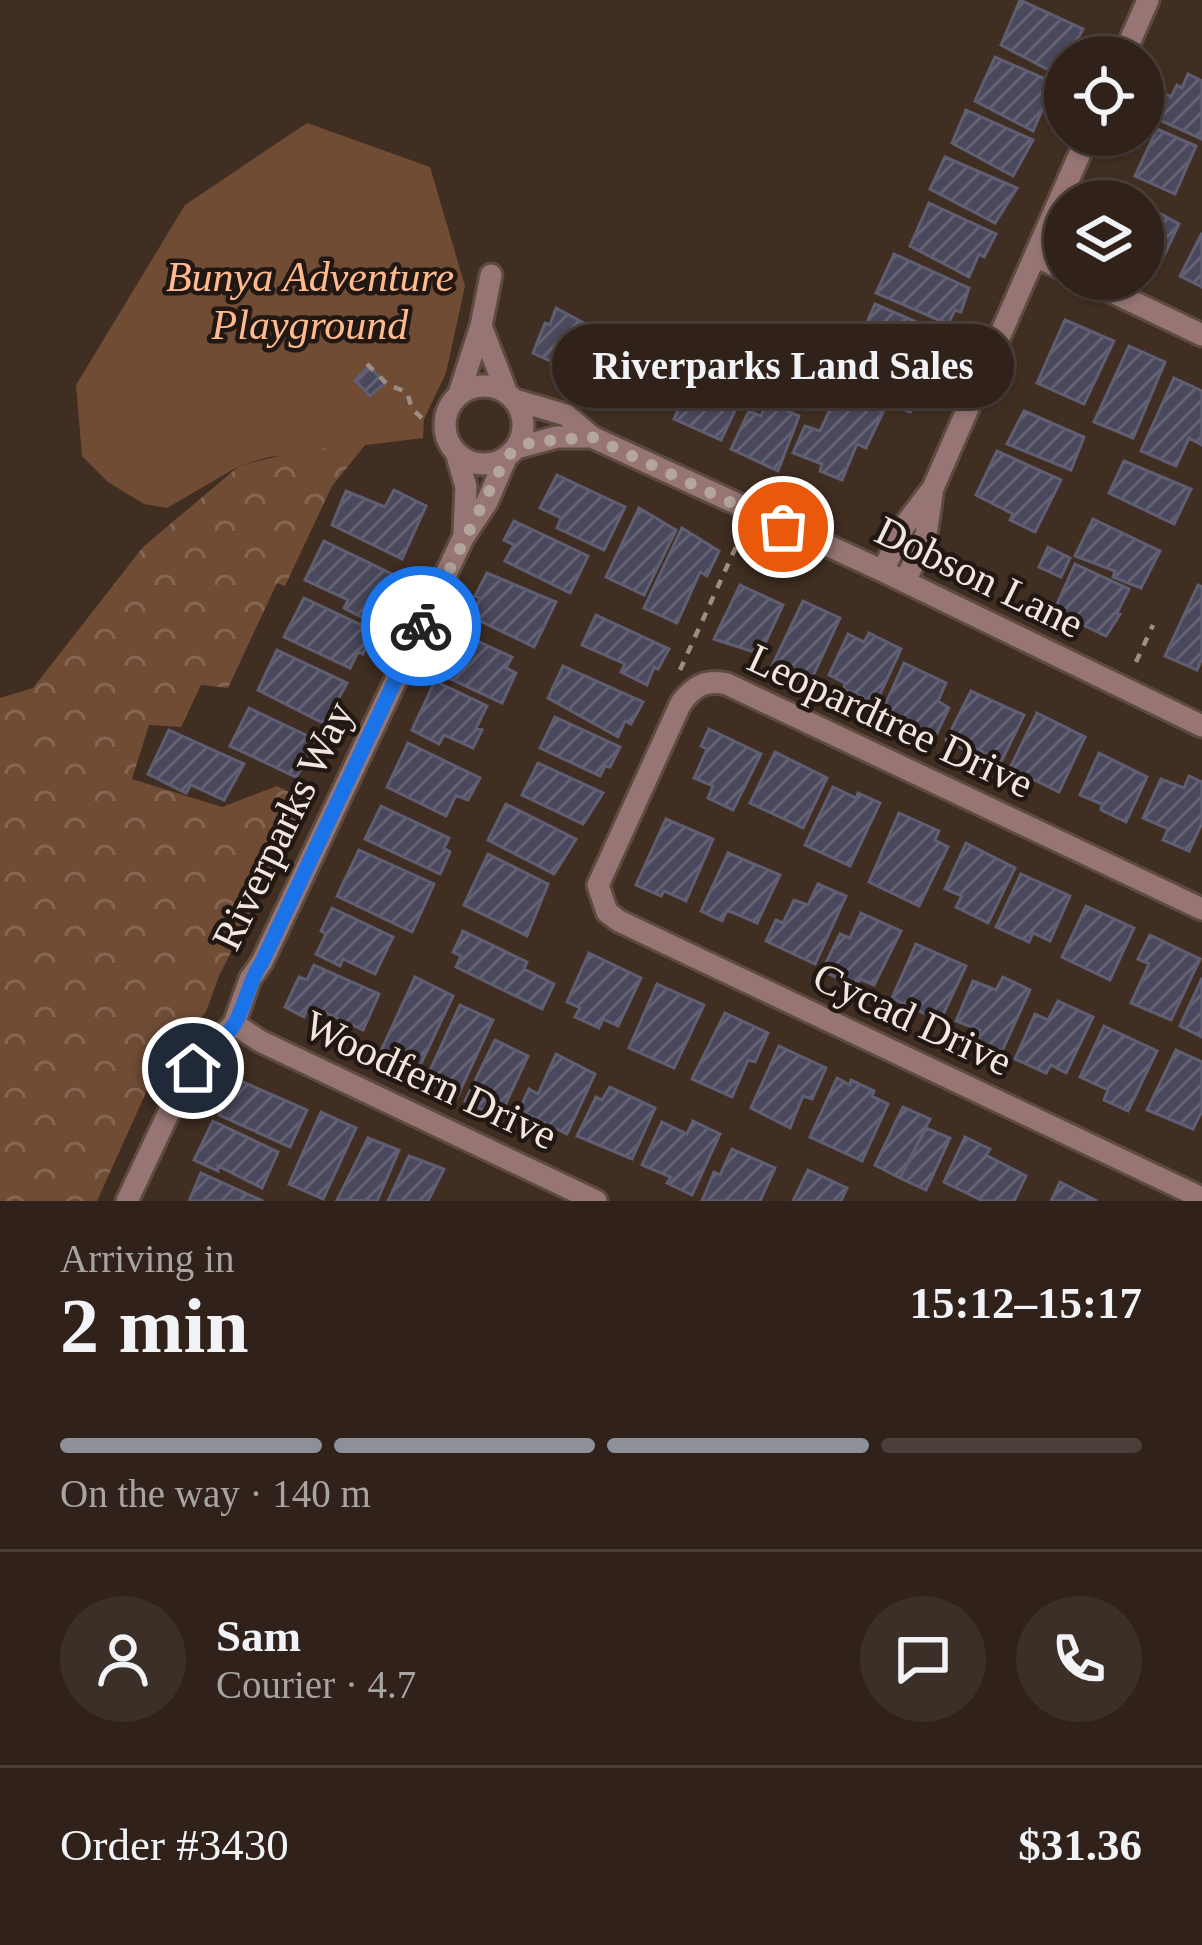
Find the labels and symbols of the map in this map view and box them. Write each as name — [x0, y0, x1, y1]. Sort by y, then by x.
park label: Bunya Adventure Playground — [166, 254, 454, 348]
callout: Riverparks Land Sales — [552, 323, 1014, 407]
pin — [732, 476, 834, 578]
street label: Dobson Lane — [868, 507, 1091, 647]
courier — [361, 566, 481, 686]
street label: Leopardtree Drive — [741, 635, 1040, 807]
street label: Riverparks Way — [203, 694, 363, 957]
street label: Cycad Drive — [806, 953, 1019, 1085]
street label: Woodfern Drive — [297, 1001, 564, 1158]
pin — [142, 1017, 244, 1119]

